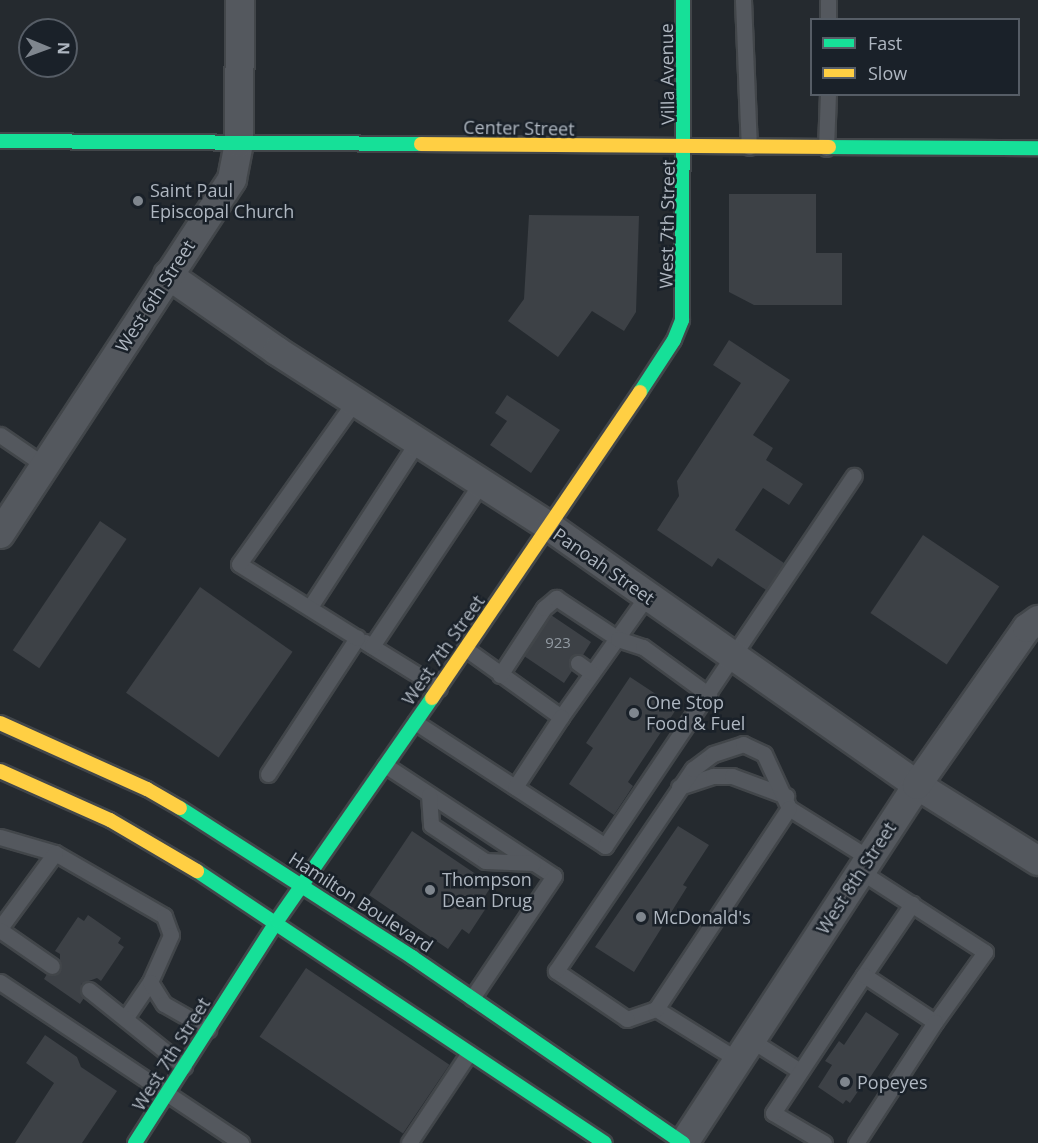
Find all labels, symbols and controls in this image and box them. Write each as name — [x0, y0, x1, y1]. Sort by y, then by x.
north arrow — [18, 18, 78, 78]
legend — [810, 18, 1020, 96]
street label: Villa Avenue — [655, 23, 679, 125]
text: Fast — [868, 31, 902, 55]
text: N — [53, 42, 75, 55]
text: Slow — [868, 61, 907, 85]
street label: Center Street — [463, 116, 575, 140]
street label: West 7th Street — [655, 159, 679, 289]
place label: Saint Paul Episcopal Church — [150, 180, 294, 222]
marker: Saint Paul Episcopal Church — [131, 194, 145, 208]
street label: West 6th Street — [111, 236, 199, 356]
street label: Panoah Street — [549, 523, 659, 609]
street label: West 7th Street — [397, 591, 489, 709]
house number: 923 — [545, 634, 571, 652]
place label: One Stop Food & Fuel — [646, 692, 745, 734]
marker: One Stop Food & Fuel — [627, 706, 641, 720]
street label: West 8th Street — [812, 818, 900, 938]
street label: Hamilton Boulevard — [285, 847, 437, 957]
place label: Thompson Dean Drug — [442, 869, 532, 912]
marker: Thompson Dean Drug — [423, 883, 437, 897]
place label: McDonald's — [653, 906, 751, 928]
marker: McDonald's — [634, 910, 648, 924]
street label: West 7th Street — [128, 994, 214, 1114]
place label: Popeyes — [857, 1071, 927, 1093]
marker: Popeyes — [838, 1075, 852, 1089]

